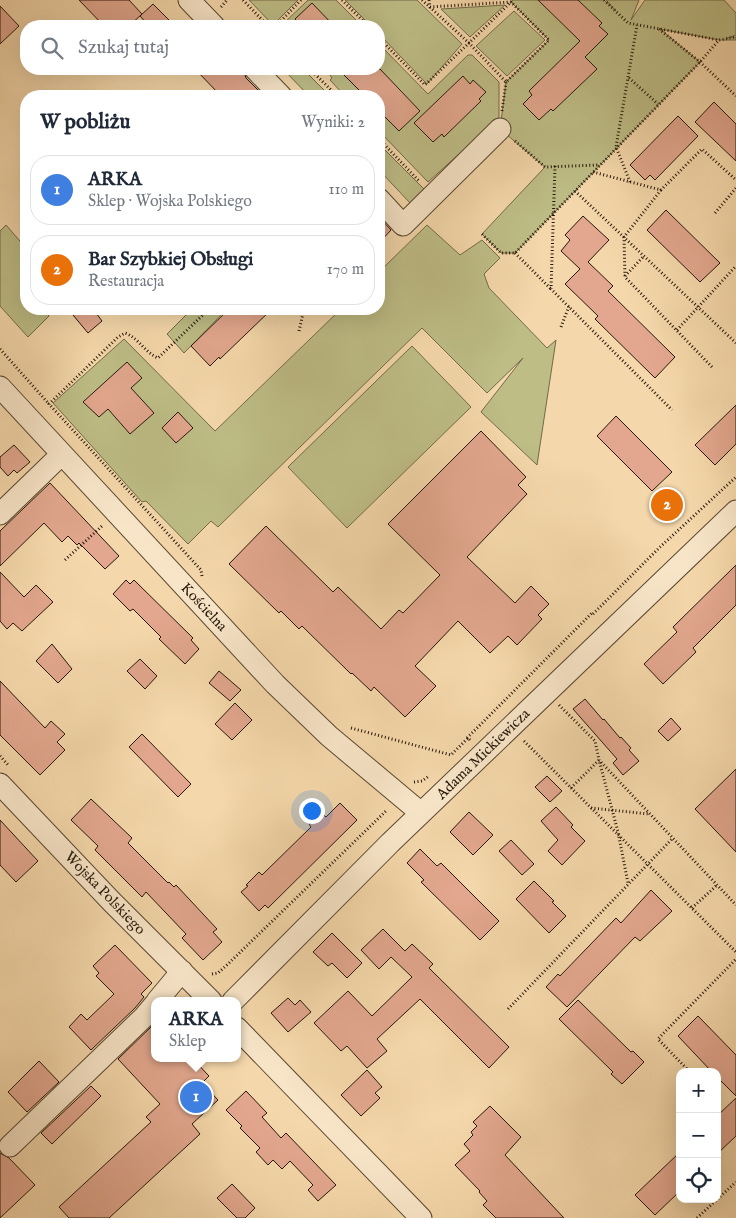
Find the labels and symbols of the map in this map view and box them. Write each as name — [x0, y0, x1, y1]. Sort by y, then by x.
pin: 2 — [651, 486, 683, 524]
street label: Kościelna — [177, 579, 232, 636]
street label: Adama Mickiewicza — [431, 704, 534, 804]
your location — [299, 798, 325, 824]
street label: Wojska Polskiego — [60, 847, 150, 939]
pin: 1 — [180, 1078, 212, 1116]

